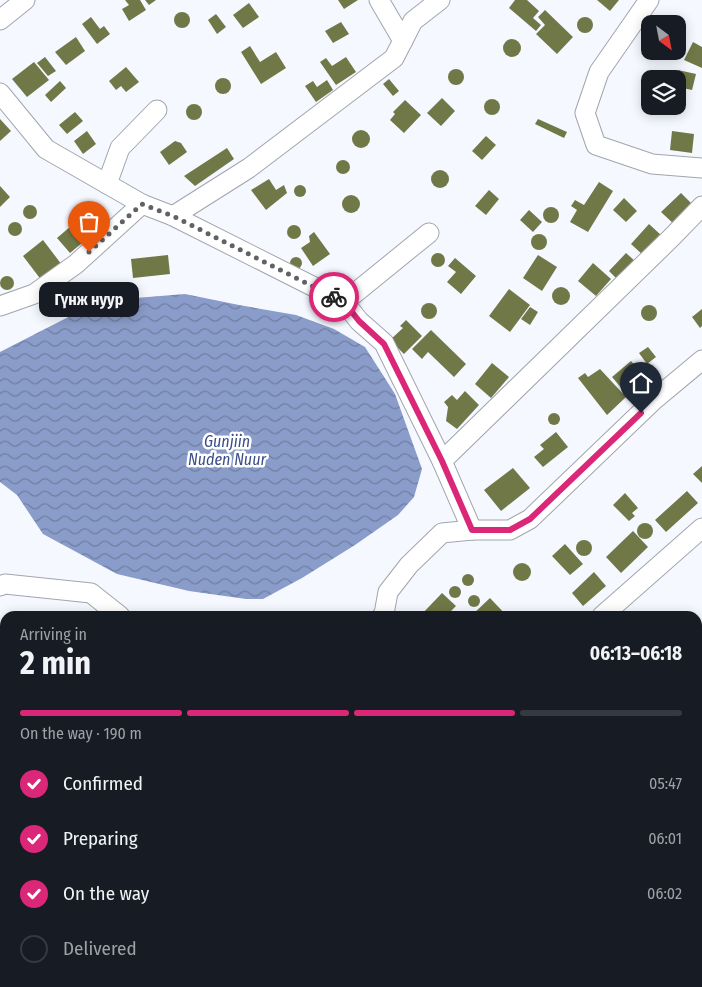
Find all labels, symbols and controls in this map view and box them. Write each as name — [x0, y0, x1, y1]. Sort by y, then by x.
north arrow — [641, 15, 686, 60]
map controls — [641, 15, 686, 115]
button: layers — [641, 70, 686, 115]
pin — [68, 201, 110, 252]
icon: bag — [75, 208, 103, 236]
courier — [309, 272, 359, 322]
callout: Гүнж нуур — [39, 282, 139, 317]
icon: bike — [320, 283, 348, 311]
text: Гүнж нуур — [55, 290, 123, 309]
pin — [620, 362, 662, 413]
icon: home — [627, 369, 655, 397]
water label: Gunjiin Nuden Nuur — [188, 432, 266, 469]
text: Arriving in — [20, 625, 87, 644]
text: 06:13–06:18 — [590, 642, 682, 665]
text: 2 min — [20, 644, 91, 682]
text: On the way · 190 m — [20, 724, 142, 743]
icon: check — [20, 770, 48, 798]
text: Confirmed — [63, 772, 143, 795]
text: 05:47 — [649, 774, 682, 793]
icon: check — [20, 825, 48, 853]
text: Preparing — [63, 827, 138, 850]
text: 06:01 — [648, 829, 682, 848]
icon: check — [20, 880, 48, 908]
text: On the way — [63, 882, 149, 905]
text: 06:02 — [647, 884, 682, 903]
text: Delivered — [63, 937, 137, 960]

